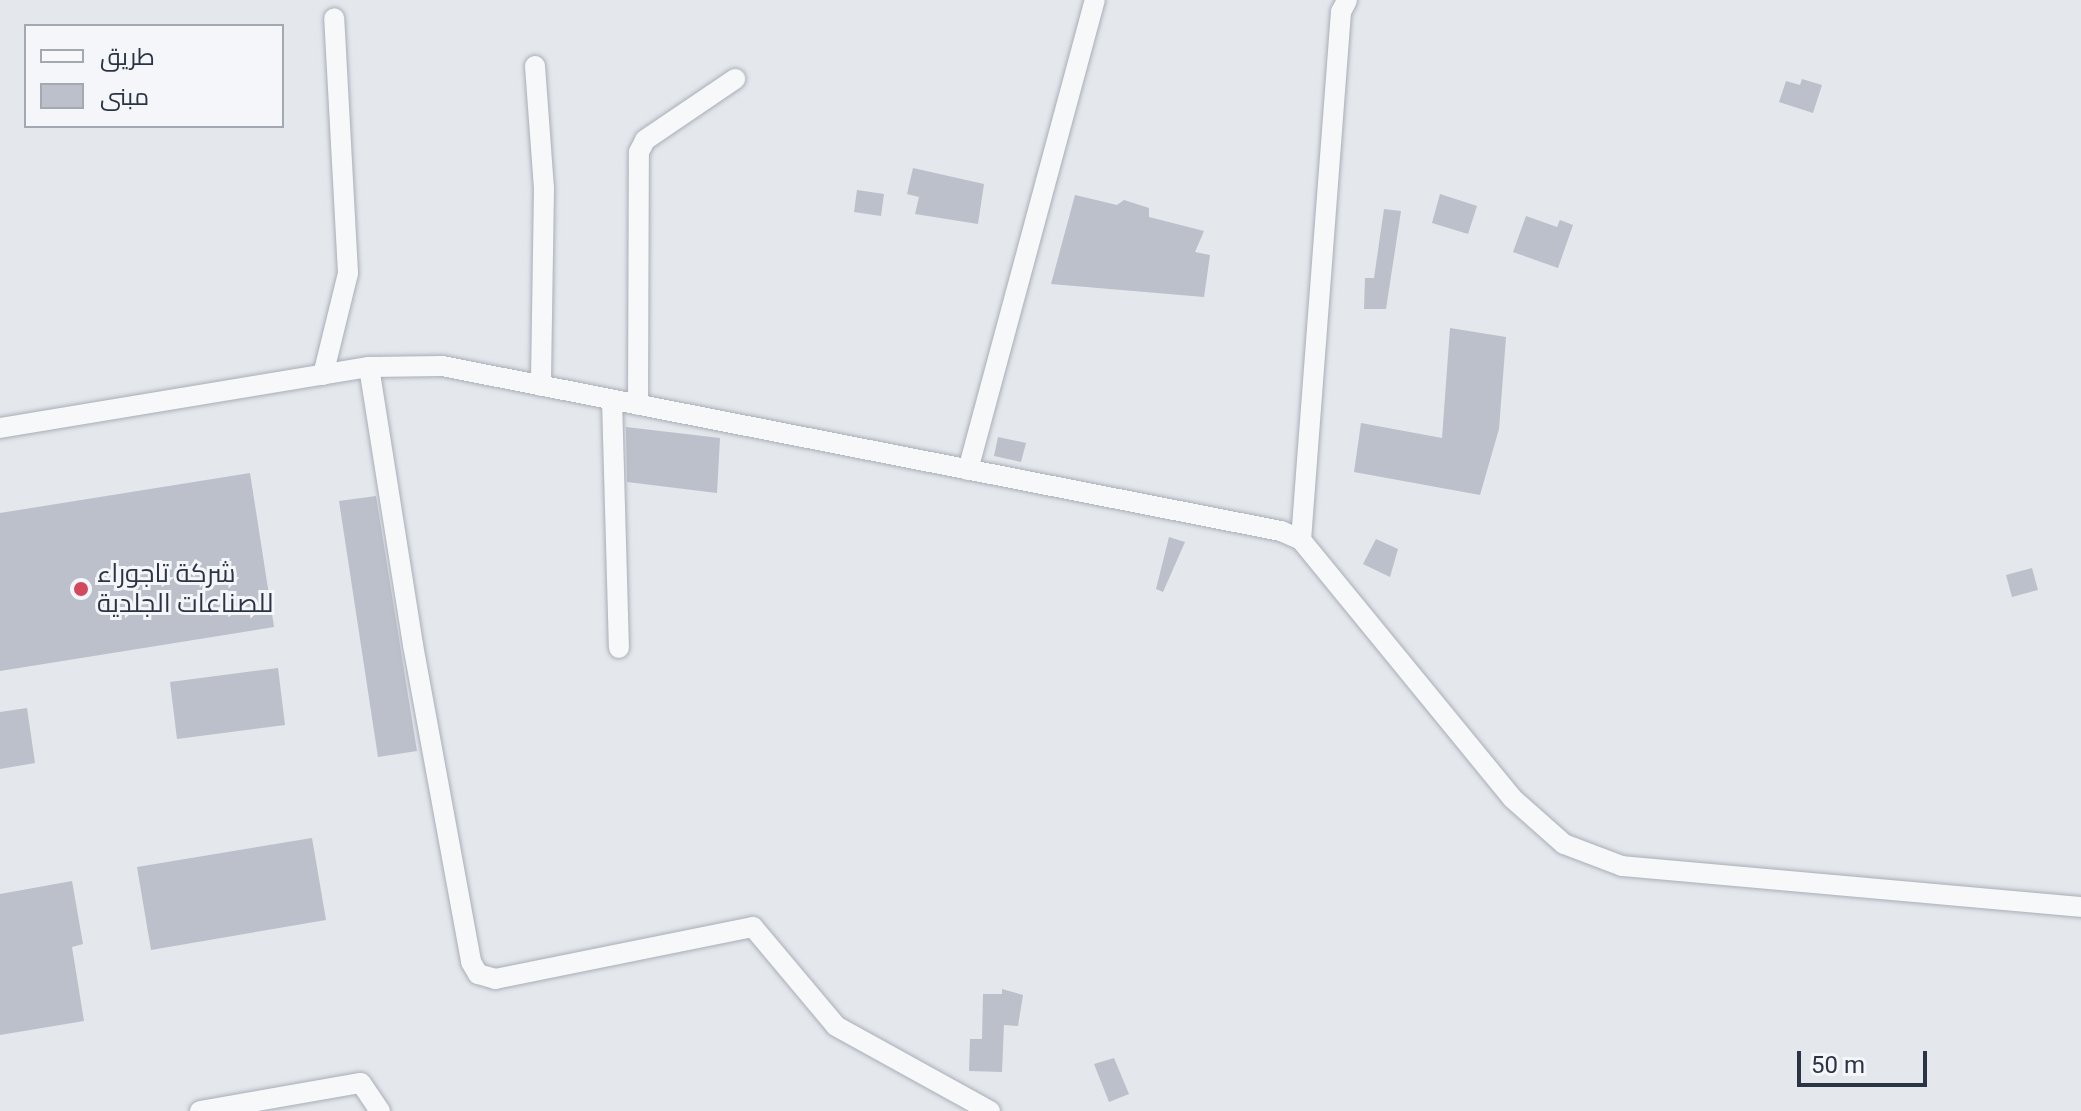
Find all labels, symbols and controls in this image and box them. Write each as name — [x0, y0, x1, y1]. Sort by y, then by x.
legend — [24, 24, 284, 128]
text: طريق — [100, 43, 155, 71]
text: مبنى — [100, 83, 149, 111]
place label: شركة تاجوراء للصناعات الجلدية — [97, 558, 273, 620]
marker: شركة تاجوراء للصناعات الجلدية — [72, 580, 90, 598]
scale bar — [1801, 1035, 1931, 1085]
text: 50 m — [1811, 1051, 1865, 1079]

